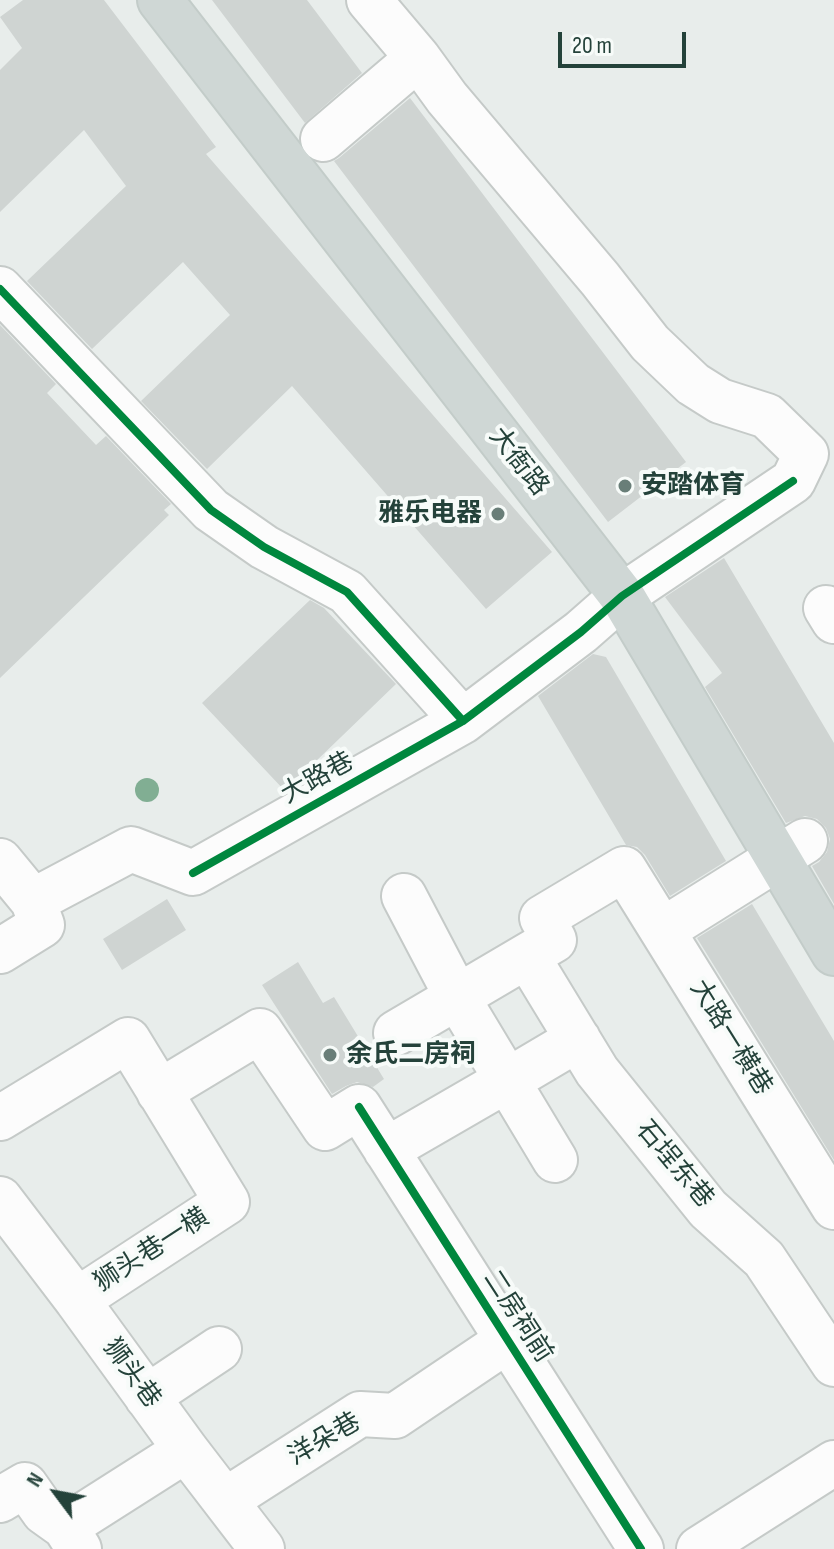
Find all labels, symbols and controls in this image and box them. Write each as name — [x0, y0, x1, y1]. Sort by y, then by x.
scale bar — [562, 16, 690, 66]
text: 20 m — [572, 31, 612, 60]
street label: 大衙路 — [482, 422, 554, 502]
place label: 安踏体育 — [641, 470, 745, 502]
marker: 安踏体育 — [616, 477, 634, 495]
place label: 雅乐电器 — [378, 498, 482, 530]
marker: 雅乐电器 — [489, 505, 507, 523]
street label: 大路巷 — [276, 746, 360, 812]
street label: 大路一横巷 — [682, 975, 778, 1101]
place label: 余氏二房祠 — [346, 1039, 476, 1071]
marker: 余氏二房祠 — [321, 1046, 339, 1064]
street label: 石埕东巷 — [629, 1115, 719, 1215]
street label: 狮头巷一横 — [89, 1203, 215, 1299]
street label: 二房祠前 — [476, 1265, 558, 1369]
street label: 狮头巷 — [95, 1333, 167, 1415]
street label: 洋朵巷 — [283, 1407, 367, 1473]
north arrow — [16, 1453, 96, 1533]
text: N — [21, 1468, 50, 1492]

